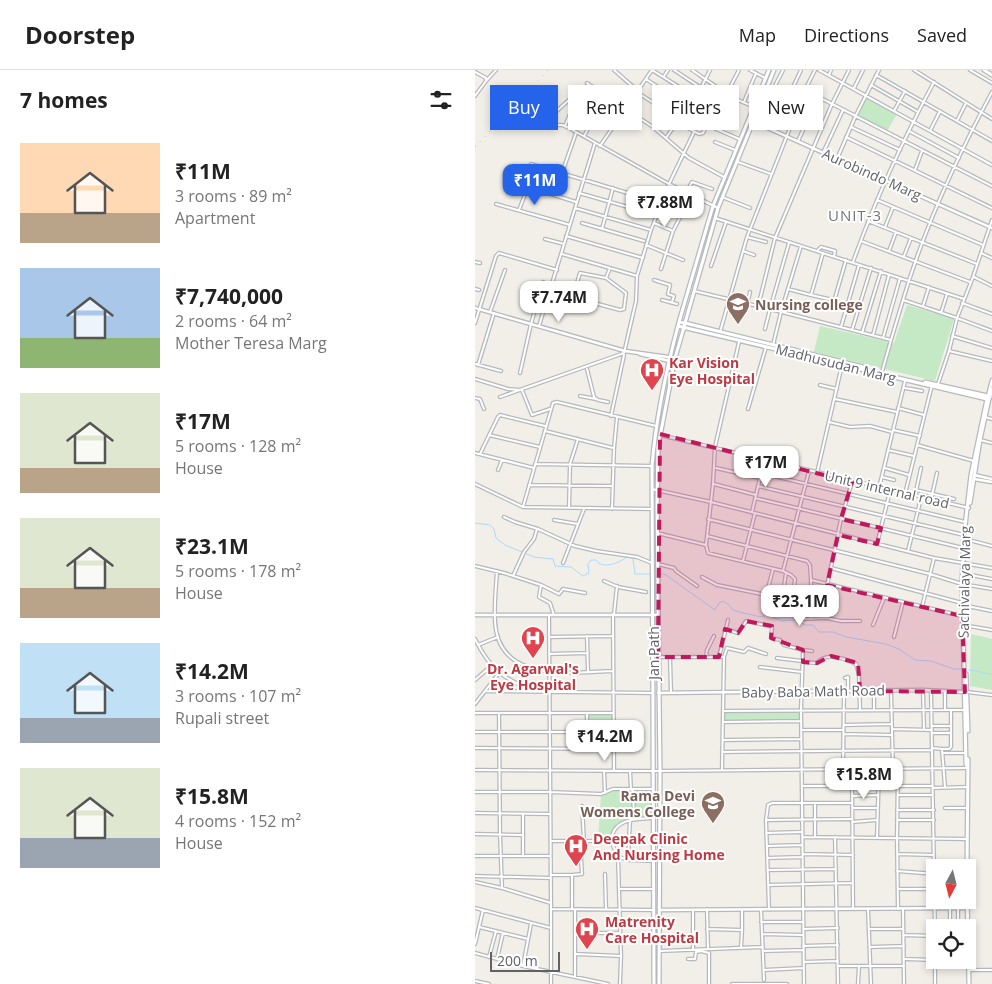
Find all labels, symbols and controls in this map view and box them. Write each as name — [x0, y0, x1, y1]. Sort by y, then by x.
text: Doorstep — [25, 18, 135, 51]
text: Map — [739, 23, 776, 47]
text: Directions — [804, 23, 889, 47]
text: Saved — [917, 23, 967, 47]
chip: Buy — [490, 85, 558, 130]
chip: Rent — [568, 85, 642, 130]
chip: Filters — [652, 85, 739, 130]
chip: New — [749, 85, 823, 130]
text: 7 homes — [20, 86, 108, 114]
icon: filters — [427, 86, 455, 114]
street label: Aurobindo Marg — [819, 144, 925, 205]
text: ₹11M — [175, 157, 231, 185]
icon: home — [60, 163, 120, 223]
pin: ₹11M — [505, 164, 565, 206]
text: ₹11M — [514, 169, 556, 191]
text: 3 rooms · 89 m² — [175, 185, 292, 207]
pin: ₹7.88M — [624, 186, 706, 228]
text: ₹7.88M — [637, 191, 693, 213]
district label: UNIT-3 — [828, 205, 882, 225]
text: Apartment — [175, 207, 255, 229]
pin: ₹7.74M — [518, 280, 600, 323]
text: ₹7,740,000 — [175, 282, 283, 310]
text: ₹7.74M — [531, 286, 587, 308]
icon: home — [60, 288, 120, 348]
school or university icon: Nursing college — [725, 291, 751, 325]
place label: Nursing college — [755, 295, 863, 314]
text: 2 rooms · 64 m² — [175, 310, 292, 332]
text: Mother Teresa Marg — [175, 332, 327, 354]
street label: Madhusudan Marg — [774, 339, 899, 387]
place label: Kar Vision Eye Hospital — [669, 353, 755, 388]
hospital icon: Kar Vision Eye Hospital — [639, 357, 665, 391]
text: ₹17M — [175, 407, 231, 435]
icon: home — [60, 413, 120, 473]
text: 5 rooms · 128 m² — [175, 435, 301, 457]
pin: ₹17M — [736, 446, 796, 488]
text: ₹17M — [745, 451, 787, 473]
text: House — [175, 457, 223, 479]
street label: Unit 9 internal road — [823, 465, 951, 513]
street label: Sachivalaya Marg — [954, 525, 974, 638]
text: ₹23.1M — [175, 532, 249, 560]
icon: home — [60, 538, 120, 598]
text: 5 rooms · 178 m² — [175, 560, 301, 582]
text: House — [175, 582, 223, 604]
pin: ₹23.1M — [759, 584, 841, 627]
text: ₹23.1M — [772, 590, 828, 612]
hospital icon: Dr. Agarwal's Eye Hospital — [520, 625, 546, 659]
street label: Jan Path — [644, 626, 663, 682]
text: ₹14.2M — [175, 657, 249, 685]
place label: Dr. Agarwal's Eye Hospital — [487, 659, 579, 694]
icon: home — [60, 663, 120, 723]
street label: Baby Baba Math Road — [741, 680, 885, 702]
text: 3 rooms · 107 m² — [175, 685, 301, 707]
text: Rupali street — [175, 707, 269, 729]
pin: ₹14.2M — [564, 720, 646, 762]
text: ₹14.2M — [577, 725, 633, 747]
pin: ₹15.8M — [823, 758, 905, 800]
text: ₹15.8M — [836, 763, 892, 785]
text: ₹15.8M — [175, 782, 249, 810]
place label: Rama Devi Womens College — [580, 786, 695, 821]
icon: home — [60, 788, 120, 848]
school or university icon: Rama Devi Womens College — [700, 790, 726, 824]
text: 4 rooms · 152 m² — [175, 810, 301, 832]
place label: Deepak Clinic And Nursing Home — [593, 829, 725, 864]
text: House — [175, 832, 223, 854]
hospital icon: Deepak Clinic And Nursing Home — [563, 833, 589, 867]
north arrow — [926, 859, 976, 909]
map controls — [926, 859, 976, 969]
place label: Matrenity Care Hospital — [605, 912, 699, 947]
hospital icon: Matrenity Care Hospital — [574, 916, 600, 950]
button: locate — [926, 919, 976, 969]
scale bar — [490, 949, 560, 972]
text: 200 m — [497, 951, 538, 970]

